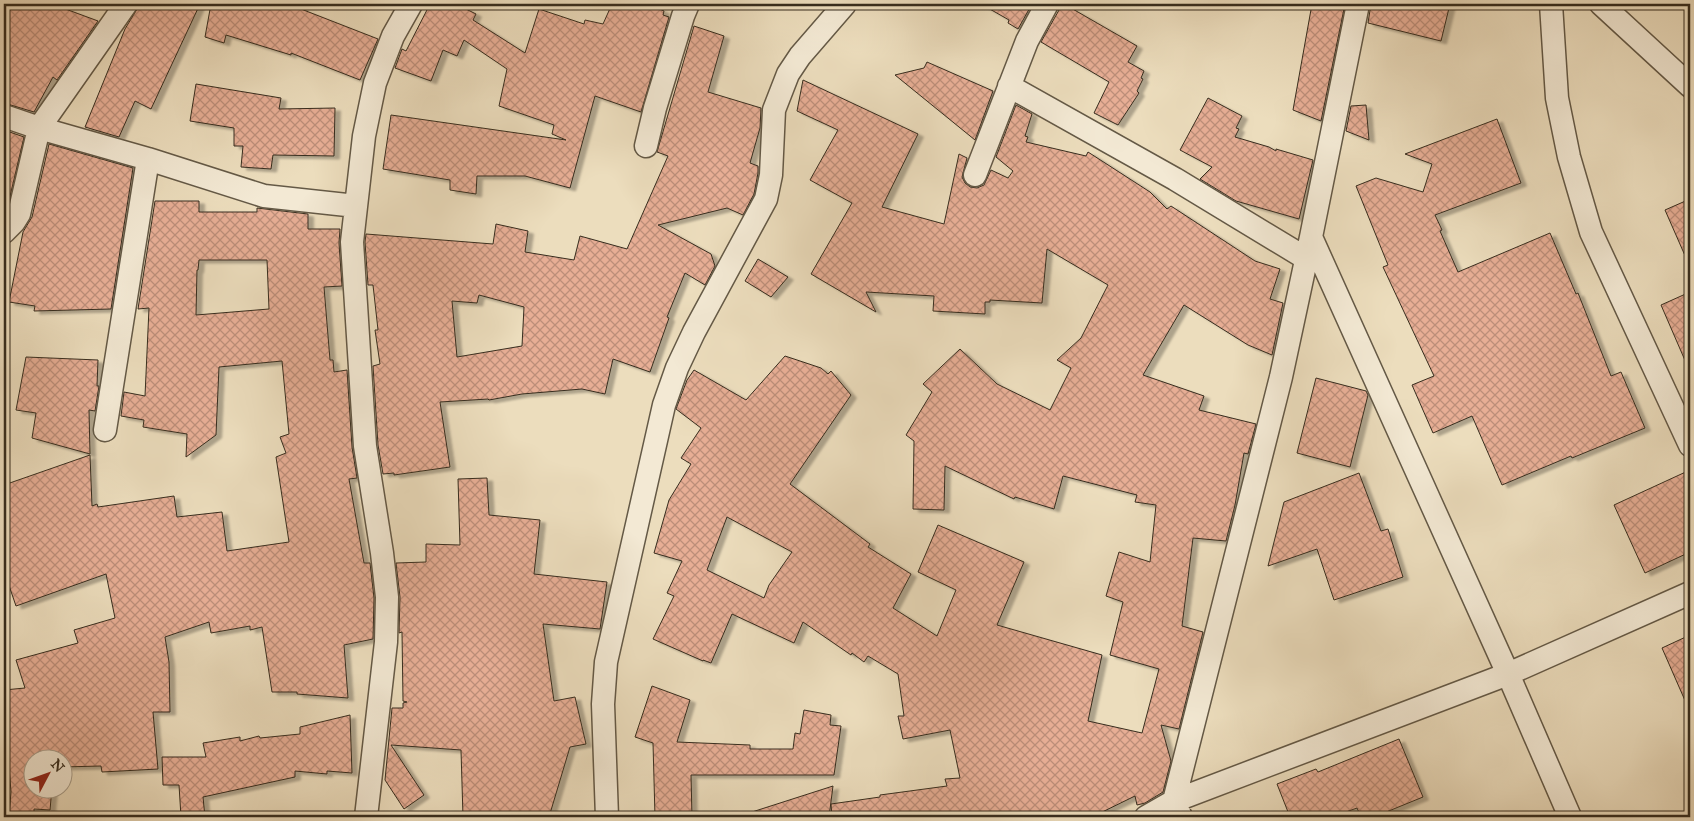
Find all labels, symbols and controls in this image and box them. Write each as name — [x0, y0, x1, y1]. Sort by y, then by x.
north arrow — [22, 748, 72, 798]
text: N — [47, 756, 68, 776]

